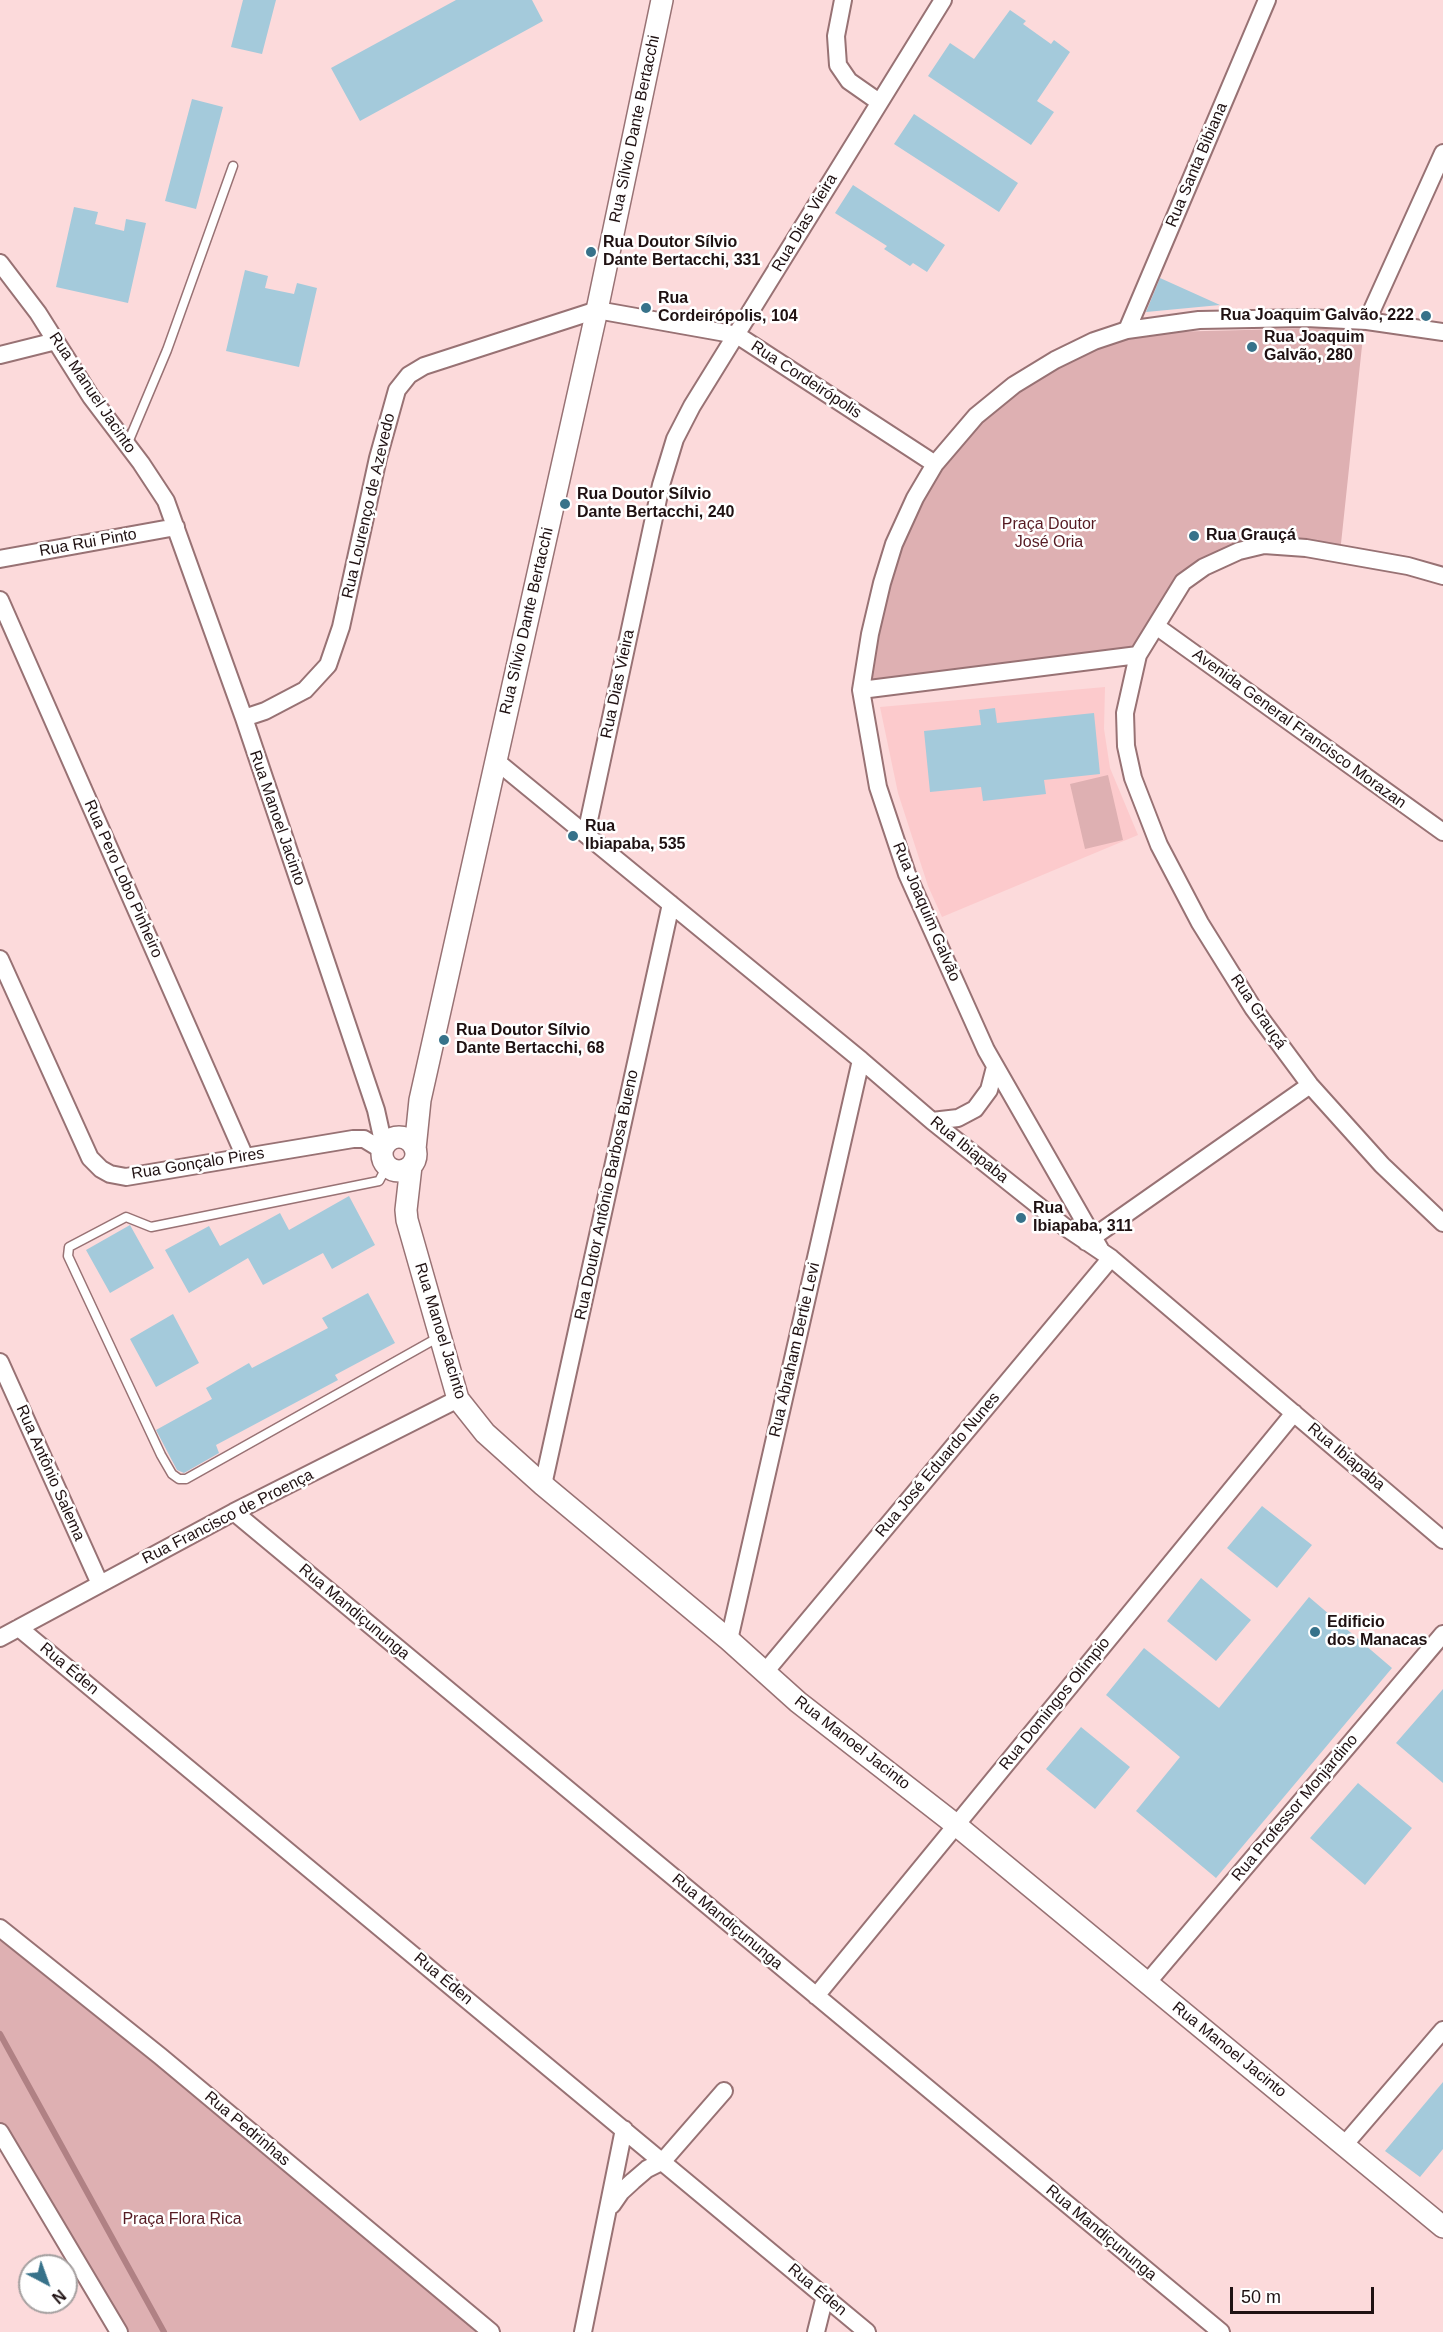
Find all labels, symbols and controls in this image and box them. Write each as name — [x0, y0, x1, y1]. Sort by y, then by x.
street label: Rua Sílvio Dante Bertacchi — [606, 33, 664, 225]
street label: Rua Santa Bibiana — [1162, 100, 1232, 230]
street label: Rua Dias Vieira — [768, 171, 842, 275]
place label: Rua Doutor Sílvio Dante Bertacchi, 331 — [603, 233, 760, 271]
marker: Rua Doutor Sílvio Dante Bertacchi, 331 — [584, 245, 598, 259]
place label: Rua Cordeirópolis, 104 — [658, 289, 798, 327]
marker: Rua Cordeirópolis, 104 — [639, 301, 653, 315]
place label: Rua Joaquim Galvão, 222 — [1220, 306, 1414, 326]
marker: Rua Joaquim Galvão, 222 — [1419, 309, 1433, 323]
place label: Rua Joaquim Galvão, 280 — [1264, 328, 1364, 366]
street label: Rua Manuel Jacinto — [45, 329, 139, 457]
street label: Rua Cordeirópolis — [747, 337, 865, 423]
marker: Rua Joaquim Galvão, 280 — [1245, 340, 1259, 354]
street label: Rua Lourenço de Azevedo — [338, 412, 400, 600]
place label: Rua Doutor Sílvio Dante Bertacchi, 240 — [577, 485, 734, 523]
marker: Rua Doutor Sílvio Dante Bertacchi, 240 — [558, 497, 572, 511]
park label: Praça Doutor José Oria — [1002, 515, 1096, 553]
street label: Rua Rui Pinto — [38, 525, 138, 561]
street label: Rua Sílvio Dante Bertacchi — [496, 526, 558, 716]
place label: Rua Grauçá — [1206, 526, 1296, 546]
marker: Rua Grauçá — [1187, 529, 1201, 543]
street label: Rua Dias Vieira — [597, 628, 639, 740]
street label: Avenida General Francisco Morazan — [1188, 645, 1410, 813]
street label: Rua Manoel Jacinto — [245, 748, 309, 888]
street label: Rua Pero Lobo Pinheiro — [79, 797, 167, 961]
place label: Rua Ibiapaba, 535 — [585, 817, 685, 855]
marker: Rua Ibiapaba, 535 — [566, 829, 580, 843]
street label: Rua Joaquim Galvão — [888, 839, 964, 985]
street label: Rua Grauçá — [1226, 971, 1290, 1053]
place label: Rua Doutor Sílvio Dante Bertacchi, 68 — [456, 1021, 605, 1059]
marker: Rua Doutor Sílvio Dante Bertacchi, 68 — [437, 1033, 451, 1047]
street label: Rua Doutor Antônio Barbosa Bueno — [571, 1068, 643, 1322]
street label: Rua Ibiapaba — [926, 1113, 1012, 1187]
street label: Rua Gonçalo Pires — [130, 1144, 266, 1184]
place label: Rua Ibiapaba, 311 — [1033, 1199, 1133, 1237]
marker: Rua Ibiapaba, 311 — [1014, 1211, 1028, 1225]
street label: Rua Manoel Jacinto — [410, 1261, 470, 1401]
street label: Rua Abraham Bertie Levi — [766, 1261, 824, 1439]
street label: Rua José Eduardo Nunes — [872, 1389, 1004, 1541]
street label: Rua Antônio Salema — [11, 1402, 89, 1544]
street label: Rua Ibiapaba — [1303, 1419, 1389, 1495]
street label: Rua Francisco de Proença — [139, 1465, 317, 1569]
street label: Rua Mandiçununga — [295, 1560, 413, 1664]
place label: Edificio dos Manacas — [1327, 1613, 1427, 1651]
marker: Edificio dos Manacas — [1308, 1625, 1322, 1639]
street label: Rua Domingos Olímpio — [995, 1634, 1115, 1774]
street label: Rua Éden — [36, 1639, 102, 1699]
street label: Rua Manoel Jacinto — [790, 1692, 914, 1794]
street label: Rua Professor Monjardino — [1228, 1731, 1362, 1885]
street label: Rua Mandiçununga — [668, 1870, 786, 1974]
street label: Rua Éden — [410, 1949, 476, 2009]
street label: Rua Manoel Jacinto — [1168, 1998, 1290, 2102]
street label: Rua Pedrinhas — [200, 2088, 294, 2170]
street label: Rua Mandiçununga — [1042, 2181, 1160, 2285]
park label: Praça Flora Rica — [122, 2210, 242, 2230]
north arrow — [18, 2254, 78, 2314]
street label: Rua Éden — [784, 2260, 850, 2320]
scale bar — [1233, 2275, 1377, 2313]
text: N — [49, 2286, 69, 2307]
text: 50 m — [1241, 2287, 1281, 2307]

